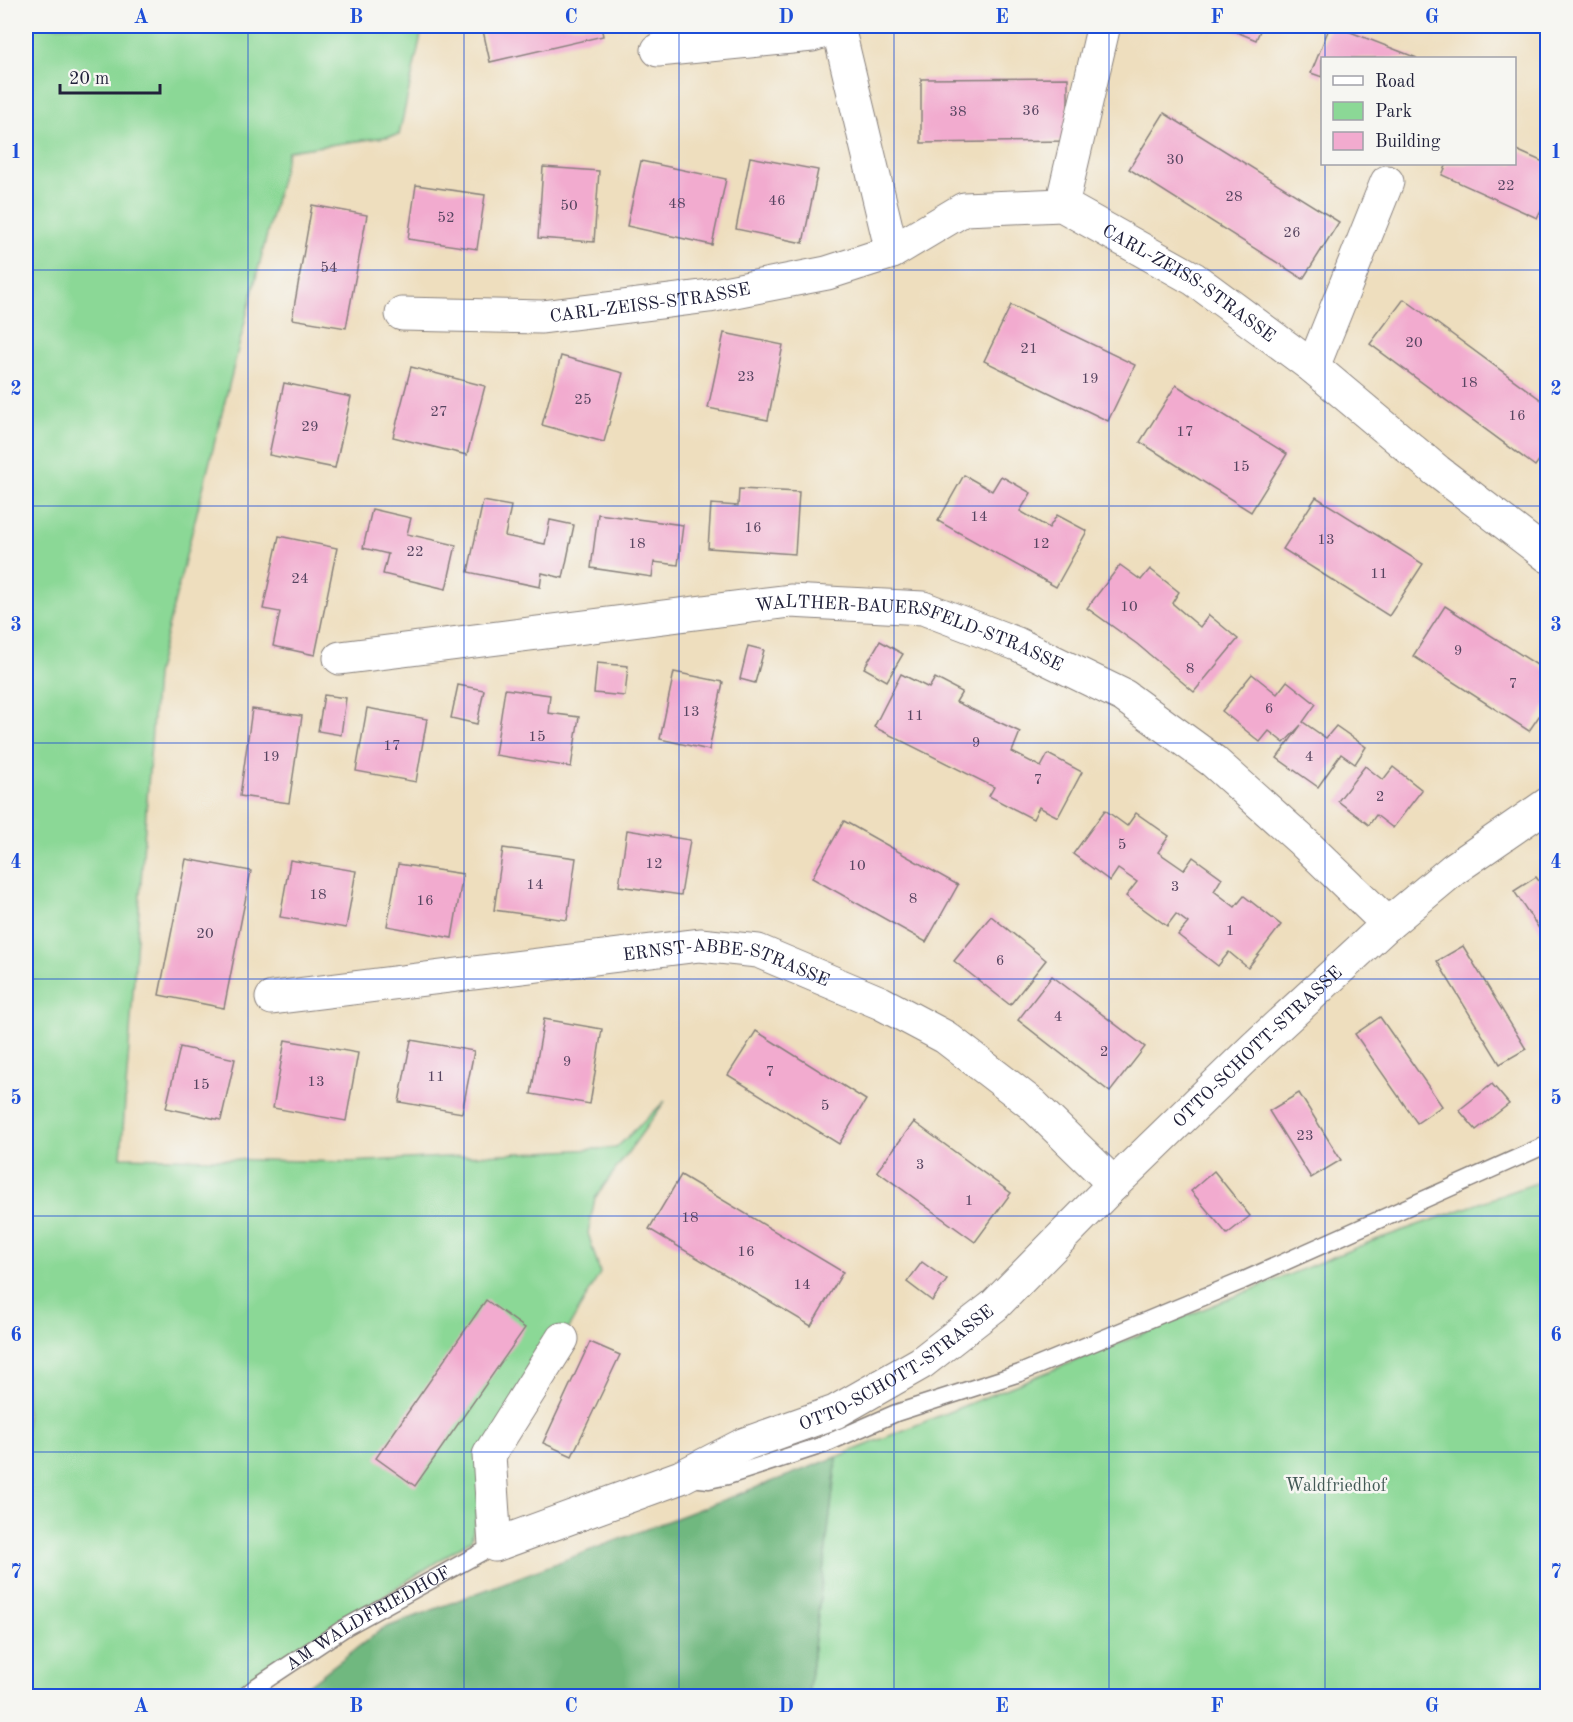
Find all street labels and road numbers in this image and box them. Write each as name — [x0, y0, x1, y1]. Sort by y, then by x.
street label: CARL-ZEISS-STRASSE — [1099, 222, 1278, 346]
street label: CARL-ZEISS-STRASSE — [549, 280, 752, 326]
street label: WALTHER-BAUERSFELD-STRASSE — [754, 593, 1065, 675]
street label: ERNST-ABBE-STRASSE — [622, 936, 832, 990]
street label: OTTO-SCHOTT-STRASSE — [1170, 963, 1346, 1131]
street label: OTTO-SCHOTT-STRASSE — [797, 1302, 997, 1434]
street label: AM WALDFRIEDHOF — [283, 1563, 454, 1674]

